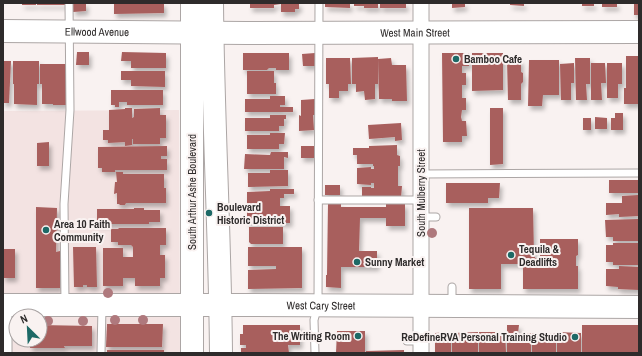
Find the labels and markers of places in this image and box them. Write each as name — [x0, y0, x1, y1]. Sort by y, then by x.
place label: Bamboo Cafe — [464, 52, 522, 66]
marker: Bamboo Cafe — [451, 54, 461, 64]
place label: Boulevard Historic District — [217, 200, 284, 227]
marker: Boulevard Historic District — [204, 208, 214, 218]
place label: Area 10 Faith Community — [54, 217, 110, 244]
marker: Area 10 Faith Community — [41, 225, 51, 235]
place label: Tequila & Deadlifts — [519, 242, 559, 269]
marker: Tequila & Deadlifts — [506, 250, 516, 260]
place label: Sunny Market — [365, 255, 424, 269]
marker: Sunny Market — [352, 257, 362, 267]
place label: The Writing Room — [272, 329, 350, 343]
place label: ReDefineRVA Personal Training Studio — [401, 330, 567, 344]
marker: The Writing Room — [353, 331, 363, 341]
marker: ReDefineRVA Personal Training Studio — [570, 332, 580, 342]

